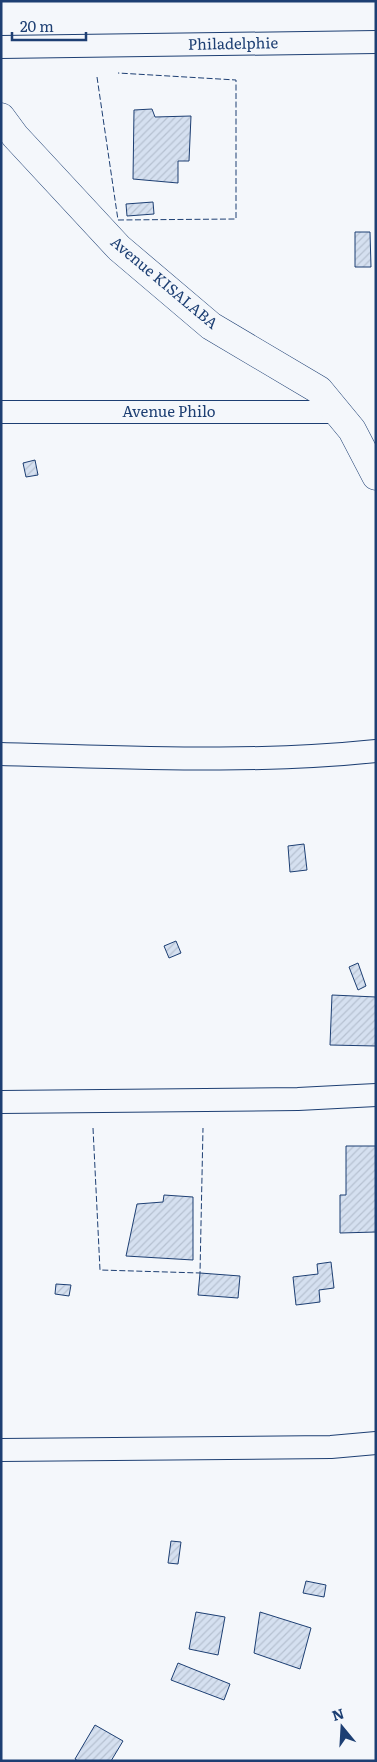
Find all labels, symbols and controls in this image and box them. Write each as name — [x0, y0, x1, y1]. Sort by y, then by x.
scale bar — [12, 10, 86, 42]
text: 20 m — [20, 14, 54, 37]
street label: Philadelphie — [188, 30, 279, 55]
street label: Avenue KISALABA — [106, 230, 224, 334]
street label: Avenue Philo — [122, 399, 216, 422]
north arrow — [317, 1702, 367, 1752]
text: N — [329, 1702, 347, 1725]

